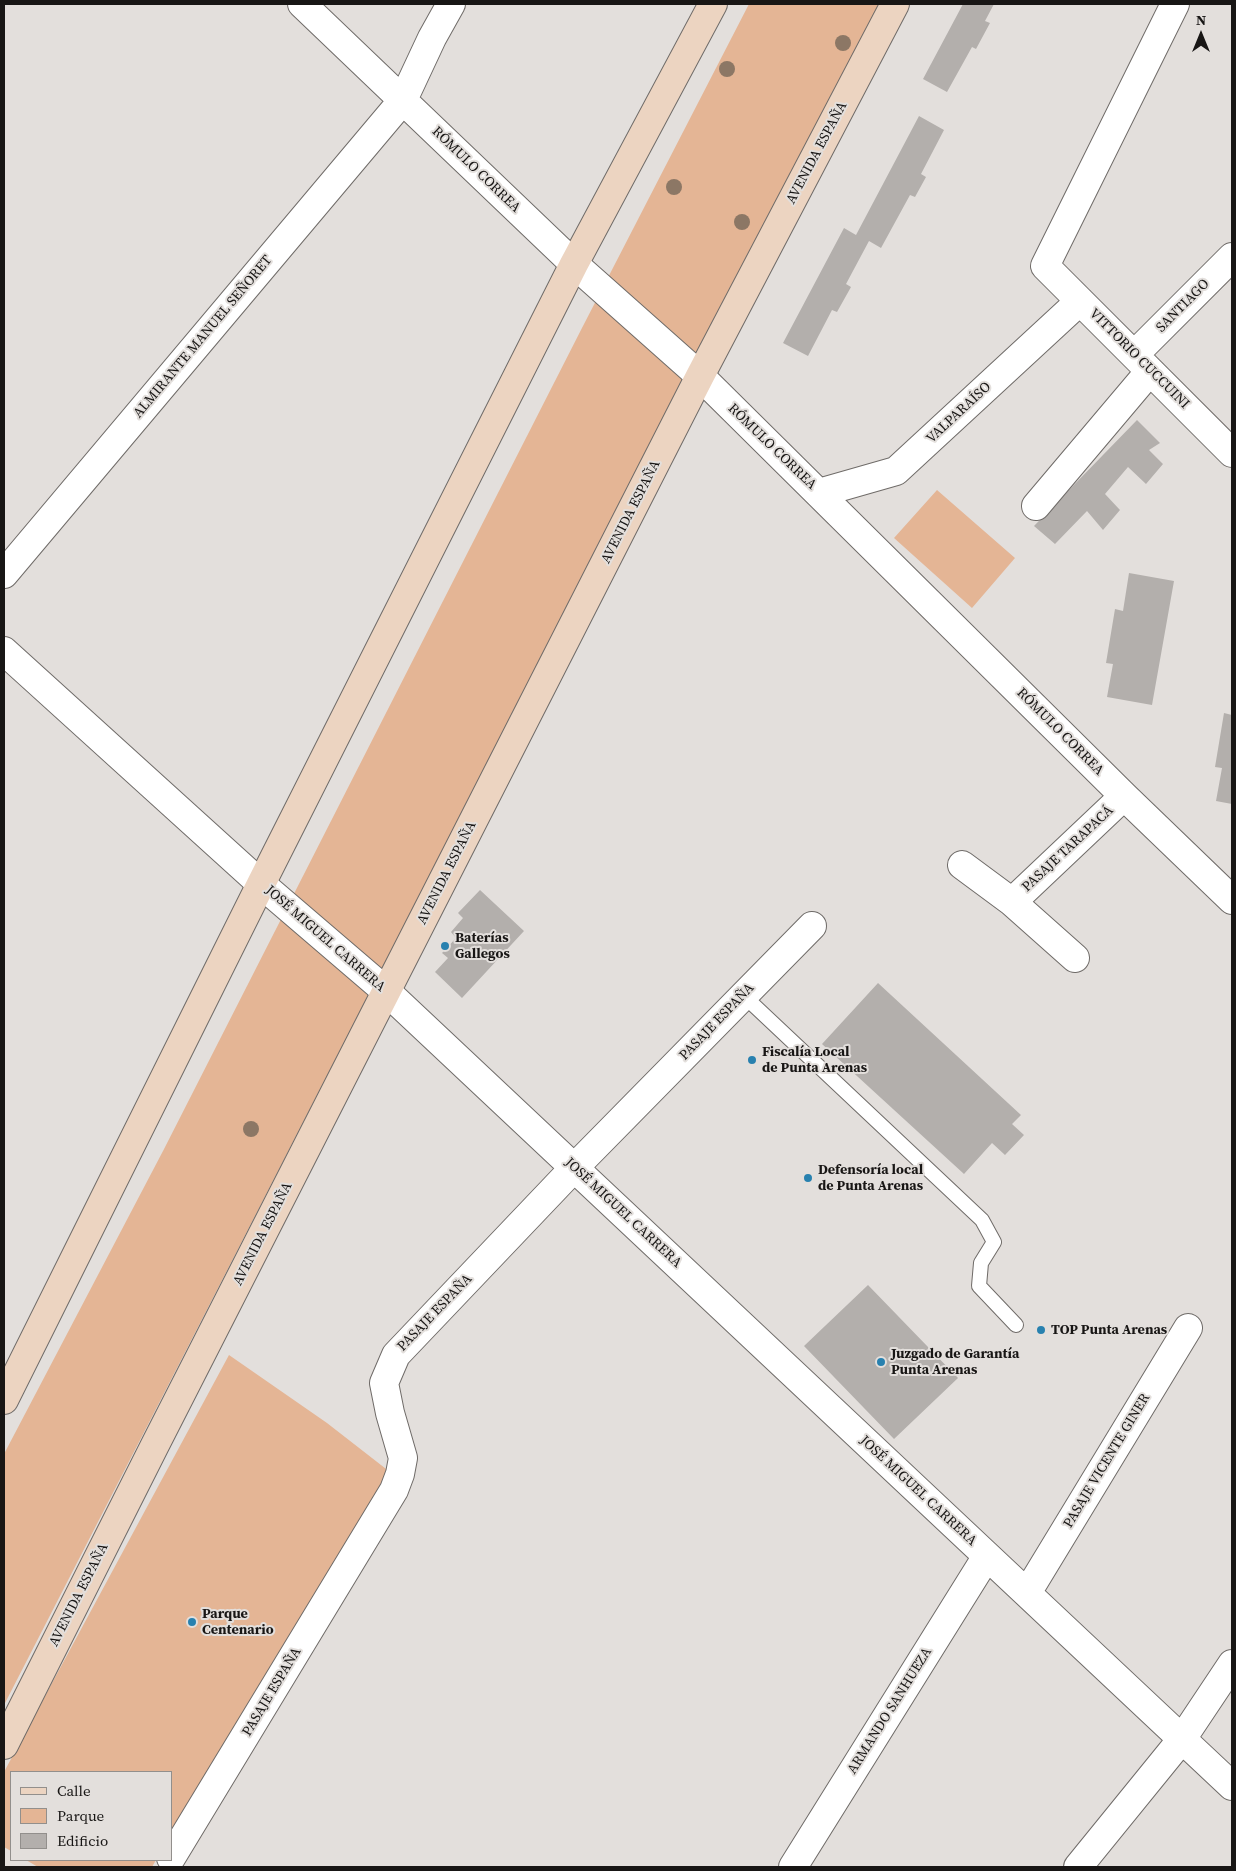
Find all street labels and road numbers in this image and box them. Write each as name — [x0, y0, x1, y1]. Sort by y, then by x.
street label: AVENIDA ESPAÑA — [783, 99, 851, 207]
street label: RÓMULO CORREA — [428, 123, 524, 217]
street label: ALMIRANTE MANUEL SEÑORET — [130, 252, 276, 422]
street label: SANTIAGO — [1153, 276, 1213, 336]
street label: VITTORIO CUCCUINI — [1085, 305, 1193, 413]
street label: VALPARAÍSO — [923, 379, 995, 447]
street label: RÓMULO CORREA — [724, 400, 820, 494]
street label: AVENIDA ESPAÑA — [598, 458, 664, 566]
street label: RÓMULO CORREA — [1013, 685, 1107, 779]
street label: PASAJE TARAPACÁ — [1019, 802, 1117, 896]
street label: AVENIDA ESPAÑA — [414, 819, 480, 927]
street label: JOSÉ MIGUEL CARRERA — [261, 882, 389, 996]
street label: PASAJE ESPAÑA — [676, 980, 758, 1064]
street label: JOSÉ MIGUEL CARRERA — [561, 1154, 685, 1272]
street label: AVENIDA ESPAÑA — [230, 1180, 296, 1288]
street label: PASAJE ESPAÑA — [394, 1271, 476, 1355]
street label: PASAJE VICENTE GINER — [1060, 1391, 1154, 1531]
street label: JOSÉ MIGUEL CARRERA — [856, 1432, 980, 1550]
street label: AVENIDA ESPAÑA — [46, 1541, 112, 1649]
street label: PASAJE ESPAÑA — [239, 1645, 305, 1739]
street label: ARMANDO SANHUEZA — [844, 1645, 936, 1777]

